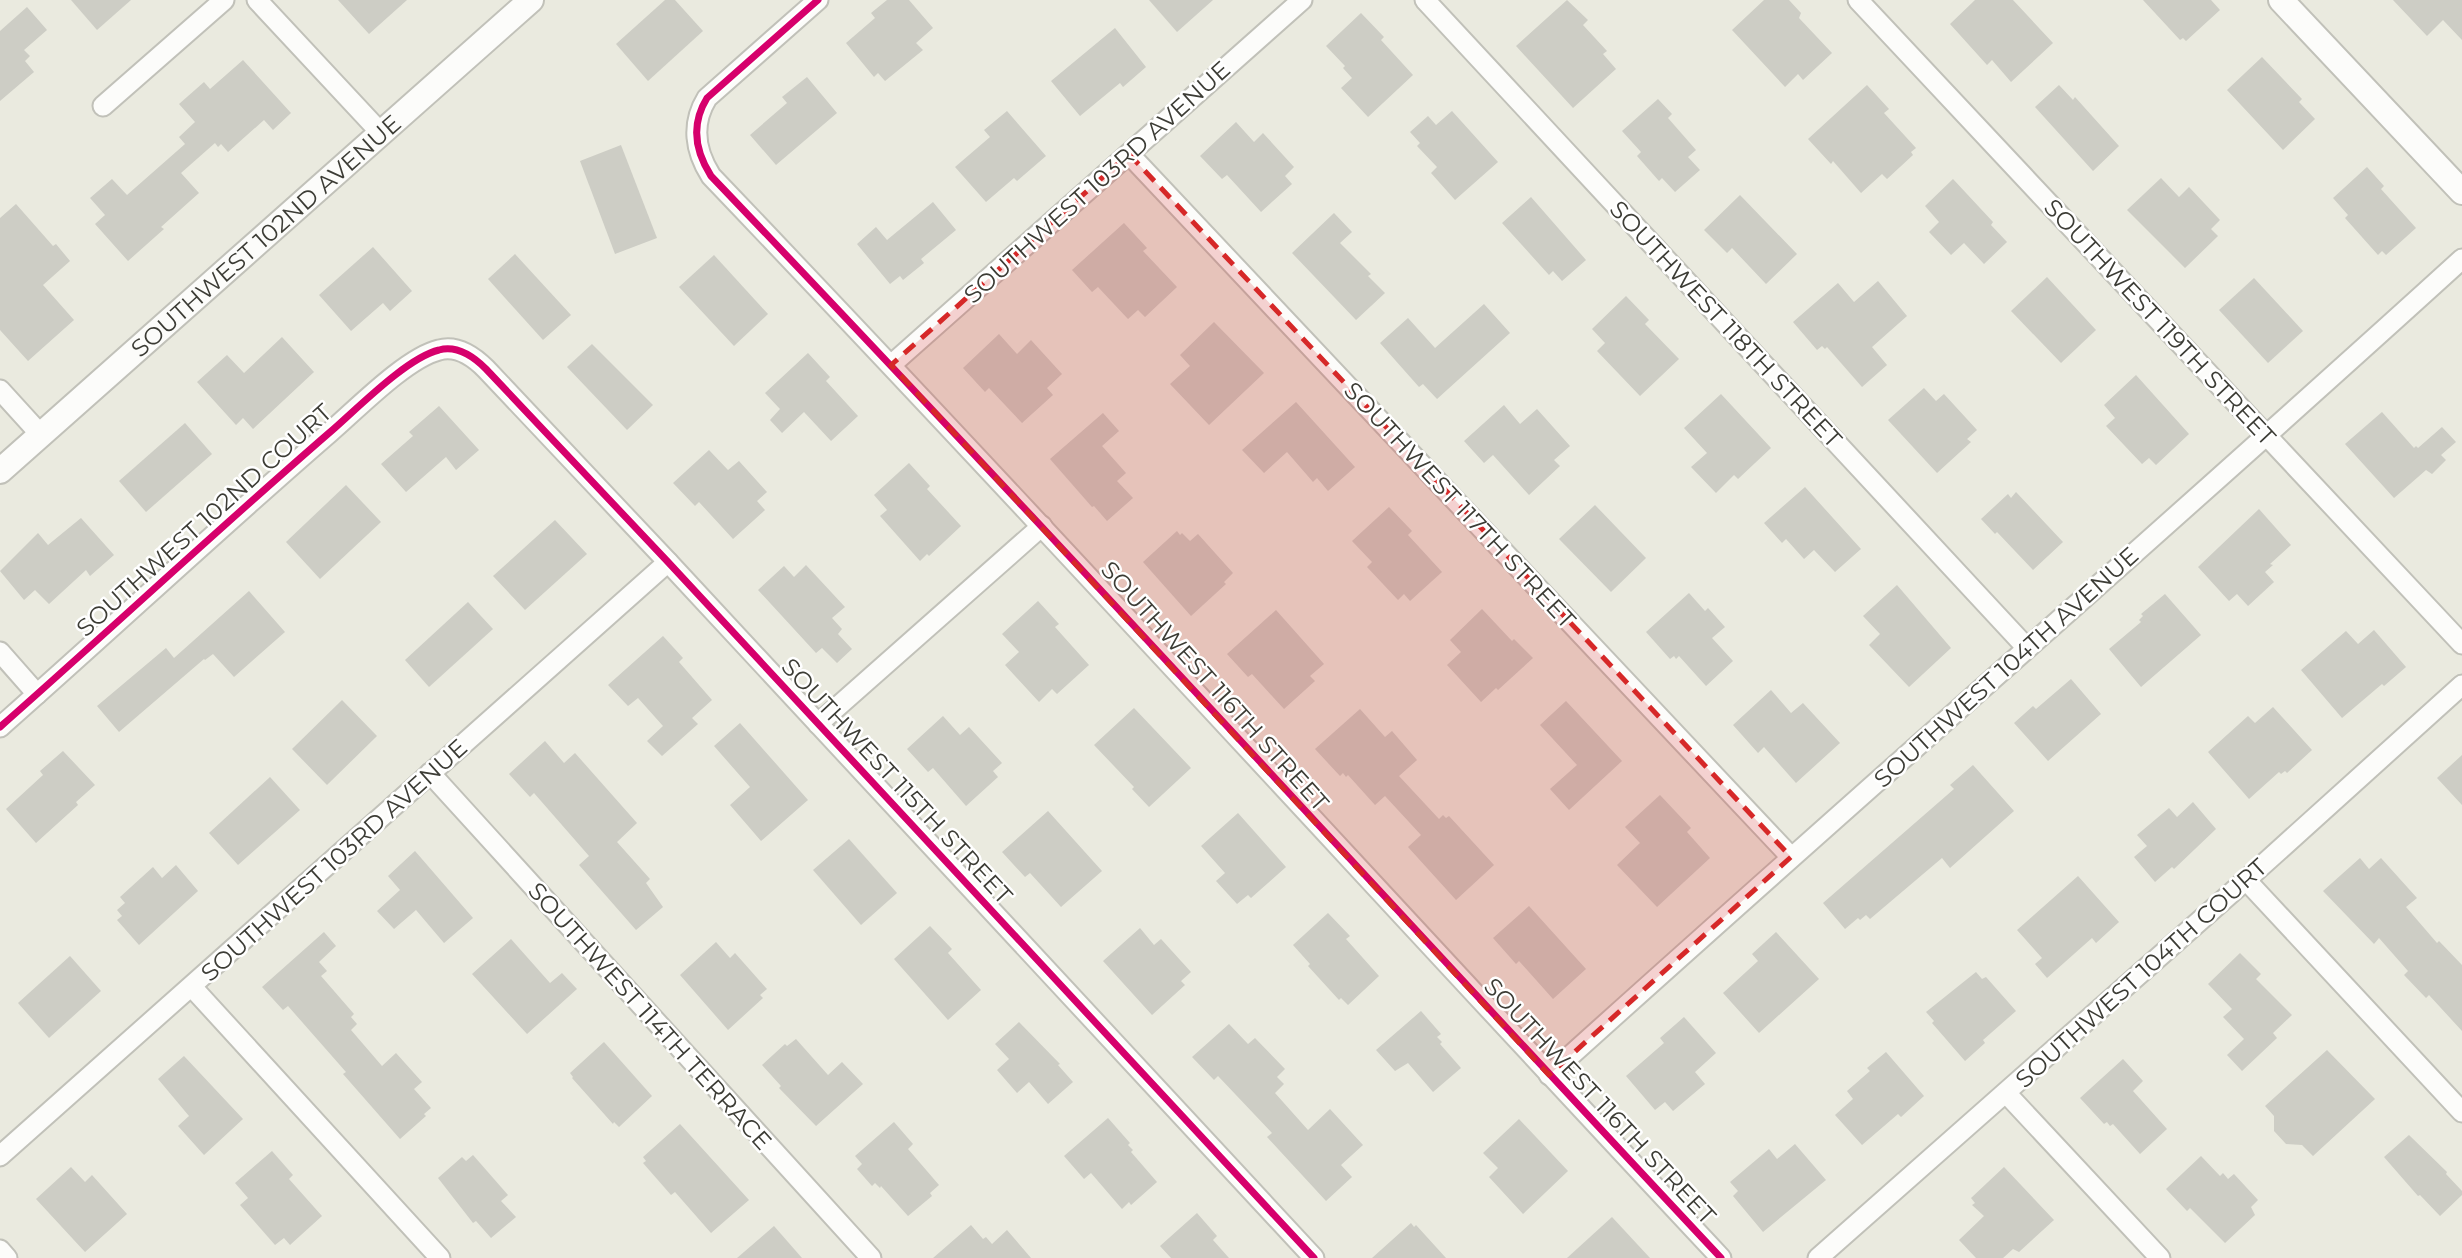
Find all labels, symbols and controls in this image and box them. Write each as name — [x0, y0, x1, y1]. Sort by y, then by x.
street label: SOUTHWEST 103RD AVENUE — [958, 55, 1236, 309]
street label: SOUTHWEST 102ND AVENUE — [125, 108, 406, 363]
street label: SOUTHWEST 119TH STREET — [2038, 193, 2282, 451]
street label: SOUTHWEST 118TH STREET — [1604, 195, 1848, 454]
street label: SOUTHWEST 117TH STREET — [1338, 376, 1582, 634]
street label: SOUTHWEST 102ND COURT — [70, 398, 338, 642]
street label: SOUTHWEST 104TH AVENUE — [1868, 541, 2144, 793]
street label: SOUTHWEST 116TH STREET — [1095, 555, 1335, 817]
street label: SOUTHWEST 115TH STREET — [775, 652, 1019, 910]
street label: SOUTHWEST 103RD AVENUE — [195, 733, 473, 987]
street label: SOUTHWEST 104TH COURT — [2009, 852, 2273, 1094]
street label: SOUTHWEST 114TH TERRACE — [522, 876, 778, 1156]
street label: SOUTHWEST 116TH STREET — [1478, 972, 1722, 1230]

